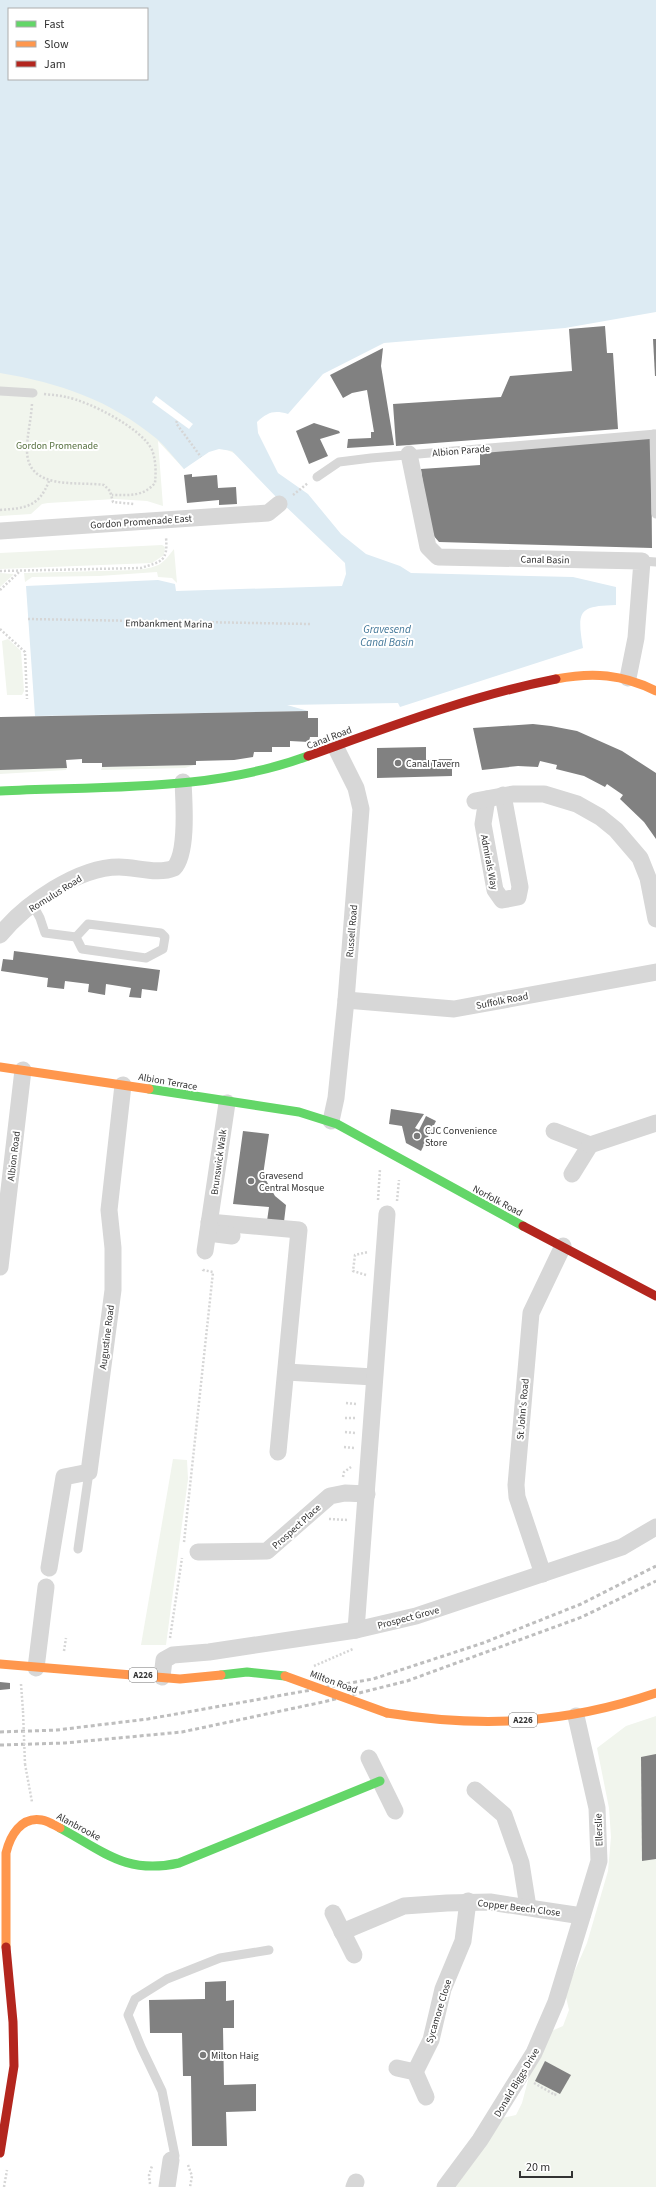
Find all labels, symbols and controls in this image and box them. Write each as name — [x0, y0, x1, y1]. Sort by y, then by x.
legend — [8, 8, 148, 80]
text: Fast — [44, 16, 64, 33]
text: Slow — [44, 36, 69, 53]
text: Jam — [44, 56, 66, 73]
park label: Gordon Promenade — [16, 439, 98, 453]
street label: Albion Parade — [432, 441, 491, 460]
street label: Gordon Promenade East — [90, 511, 193, 533]
street label: Canal Basin — [520, 553, 570, 567]
street label: Embankment Marina — [125, 616, 213, 632]
water label: Gravesend Canal Basin — [360, 622, 414, 650]
street label: Canal Road — [305, 723, 354, 753]
place label: Canal Tavern — [406, 757, 460, 771]
marker: Canal Tavern — [393, 758, 403, 768]
street label: Admirals Way — [477, 833, 501, 891]
street label: Romulus Road — [26, 872, 85, 916]
street label: Russell Road — [343, 904, 361, 958]
street label: Suffolk Road — [475, 989, 529, 1013]
street label: Albion Terrace — [137, 1070, 198, 1094]
place label: CJC Convenience Store — [425, 1124, 497, 1150]
street label: Brunswick Walk — [207, 1129, 231, 1196]
street label: Albion Road — [4, 1130, 24, 1182]
marker: CJC Convenience Store — [412, 1131, 422, 1141]
place label: Gravesend Central Mosque — [259, 1169, 324, 1195]
marker: Gravesend Central Mosque — [246, 1176, 256, 1186]
street label: Norfolk Road — [470, 1182, 525, 1220]
street label: Augustine Road — [96, 1304, 118, 1370]
street label: St John's Road — [513, 1378, 533, 1440]
street label: Prospect Place — [269, 1501, 324, 1553]
street label: Prospect Grove — [376, 1603, 441, 1633]
street label: Milton Road — [308, 1667, 359, 1697]
road number: A226 — [129, 1668, 157, 1682]
road number: A226 — [509, 1713, 537, 1727]
street label: Alanbrooke — [54, 1809, 103, 1844]
street label: Ellerslie — [591, 1813, 607, 1847]
street label: Copper Beech Close — [477, 1896, 561, 1920]
street label: Sycamore Close — [423, 1977, 455, 2045]
street label: Donald Biggs Drive — [491, 2045, 543, 2120]
place label: Milton Haig — [211, 2049, 258, 2063]
marker: Milton Haig — [198, 2050, 208, 2060]
scale bar — [520, 2153, 572, 2179]
text: 20 m — [526, 2159, 550, 2176]

